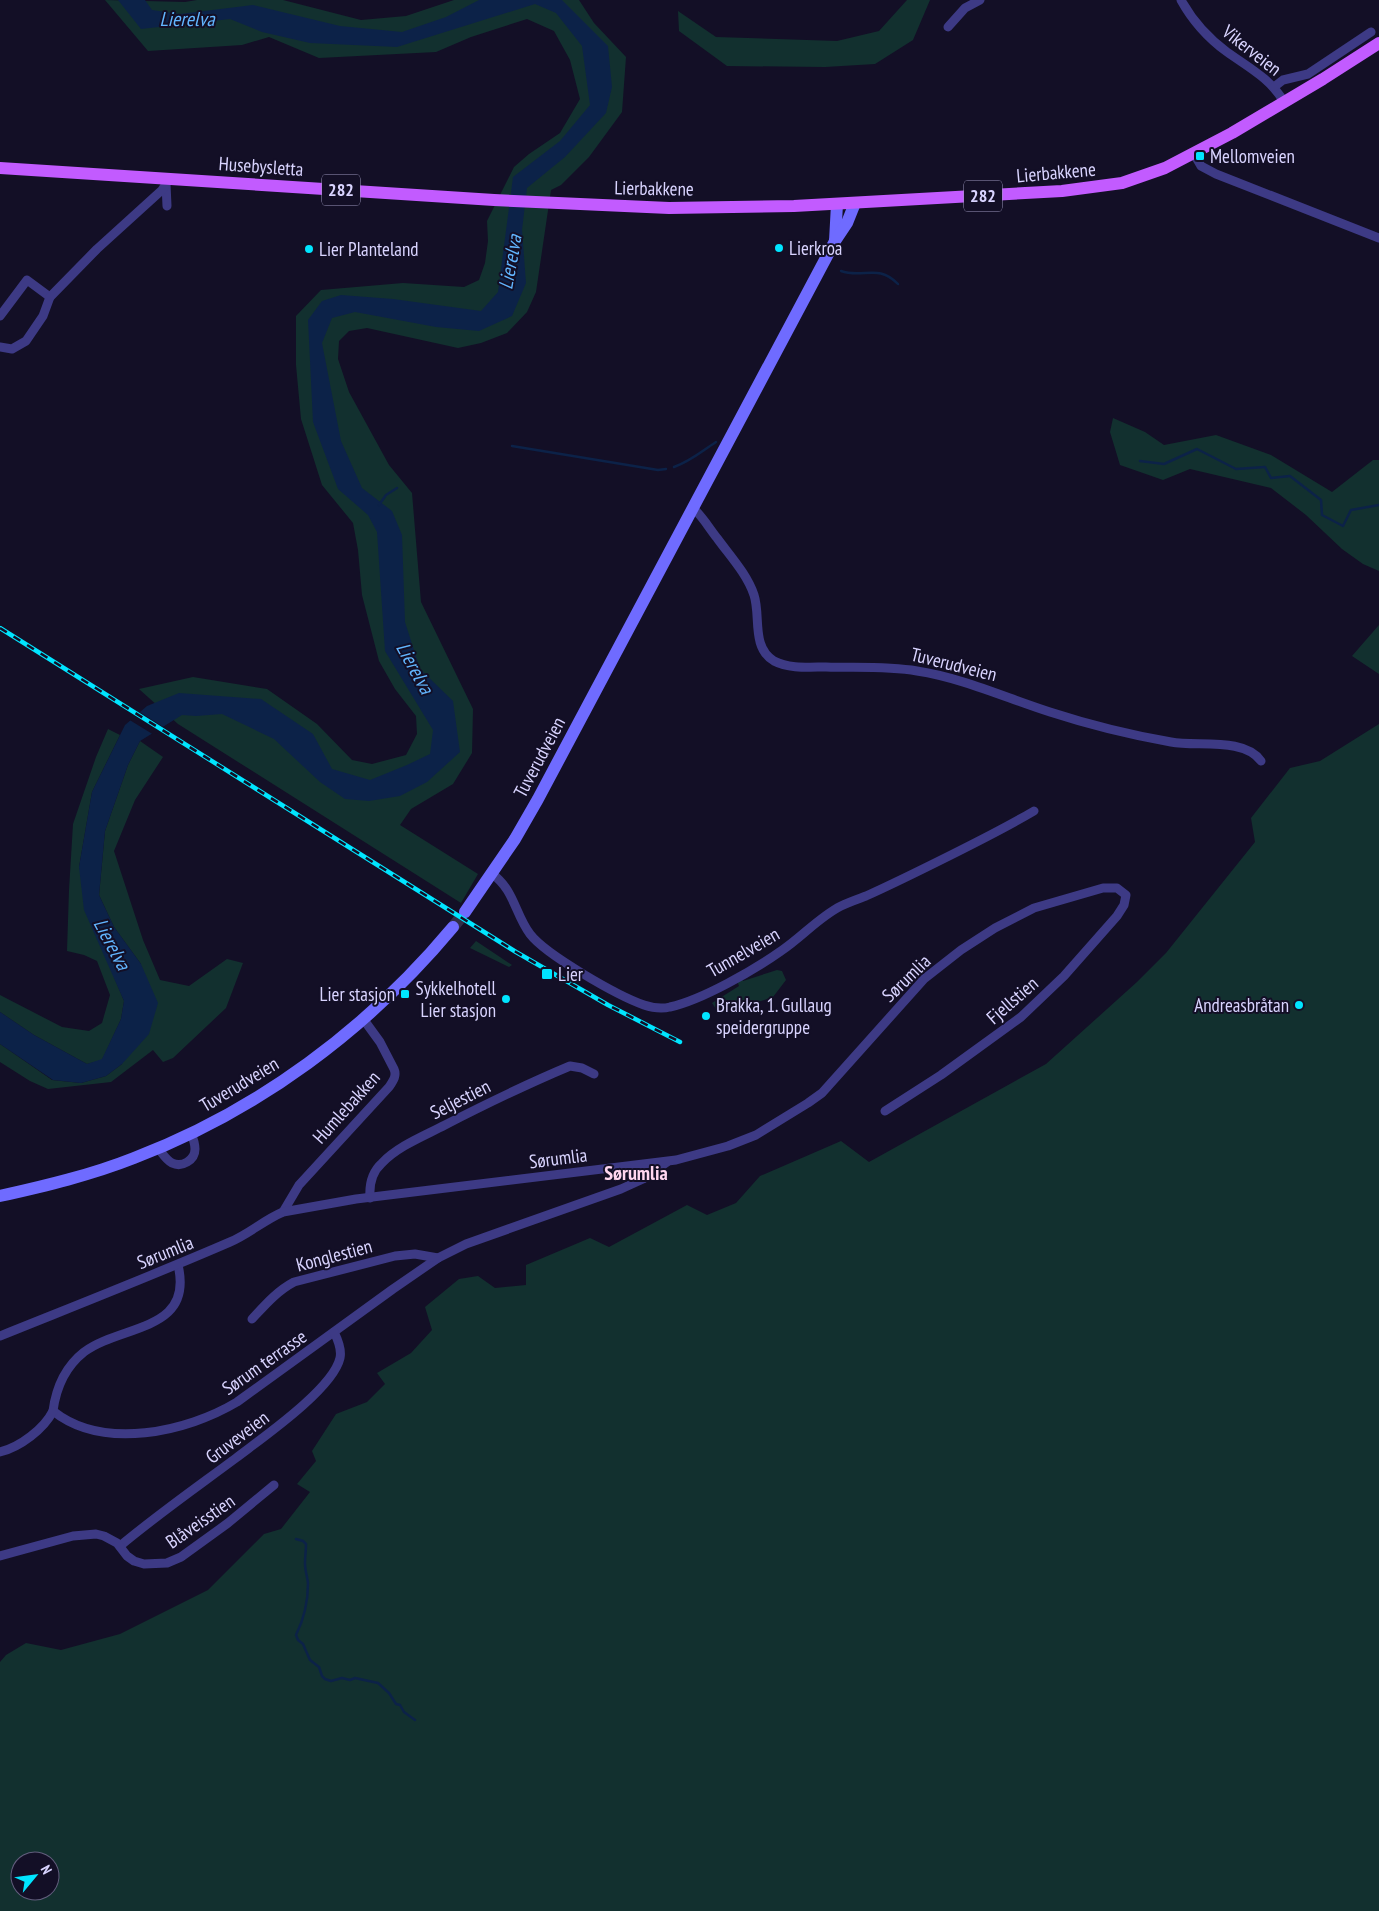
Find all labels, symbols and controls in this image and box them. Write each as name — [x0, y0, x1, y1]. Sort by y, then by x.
water label: Lierelva — [159, 6, 216, 32]
street label: Vikerveien — [1217, 19, 1286, 81]
place label: Mellomveien — [1210, 144, 1295, 168]
marker: Mellomveien — [1194, 150, 1206, 162]
street label: Husebysletta — [218, 151, 304, 181]
street label: Lierbakkene — [1015, 157, 1097, 187]
road number: 282 — [322, 174, 360, 206]
street label: Lierbakkene — [614, 175, 694, 201]
road number: 282 — [964, 180, 1002, 212]
water label: Lierelva — [492, 232, 528, 291]
place label: Lierkroa — [789, 236, 842, 260]
place label: Lier Planteland — [319, 237, 419, 261]
marker: Lierkroa — [773, 242, 785, 254]
marker: Lier Planteland — [303, 243, 315, 255]
water label: Lierelva — [390, 638, 440, 699]
street label: Tuverudveien — [909, 642, 999, 686]
street label: Tuverudveien — [508, 713, 570, 801]
water label: Lierelva — [88, 914, 137, 975]
street label: Tunnelveien — [703, 922, 783, 982]
street label: Sørumlia — [877, 949, 935, 1007]
place label: Lier — [558, 962, 584, 986]
marker: Lier — [540, 967, 554, 981]
street label: Fjellstien — [981, 971, 1043, 1029]
place label: Sykkelhotell Lier stasjon — [416, 976, 497, 1022]
place label: Lier stasjon — [320, 982, 395, 1006]
marker: Lier stasjon — [399, 988, 411, 1000]
marker: Sykkelhotell Lier stasjon — [500, 993, 512, 1005]
place label: Brakka, 1. Gullaug speidergruppe — [716, 993, 832, 1039]
place label: Andreasbråtan — [1194, 993, 1289, 1017]
marker: Andreasbråtan — [1293, 999, 1305, 1011]
marker: Brakka, 1. Gullaug speidergruppe — [700, 1010, 712, 1022]
street label: Tuverudveien — [195, 1051, 283, 1117]
street label: Humlebakken — [307, 1066, 385, 1148]
street label: Seljestien — [426, 1074, 494, 1124]
street label: Sørumlia — [528, 1143, 588, 1173]
district label: Sørumlia — [604, 1160, 668, 1186]
street label: Sørumlia — [133, 1230, 197, 1274]
street label: Konglestien — [293, 1233, 375, 1277]
street label: Sørum terrasse — [217, 1324, 311, 1400]
street label: Gruveveien — [201, 1405, 273, 1469]
street label: Blåveisstien — [161, 1489, 239, 1553]
north arrow — [10, 1851, 60, 1901]
text: N — [37, 1862, 56, 1877]

